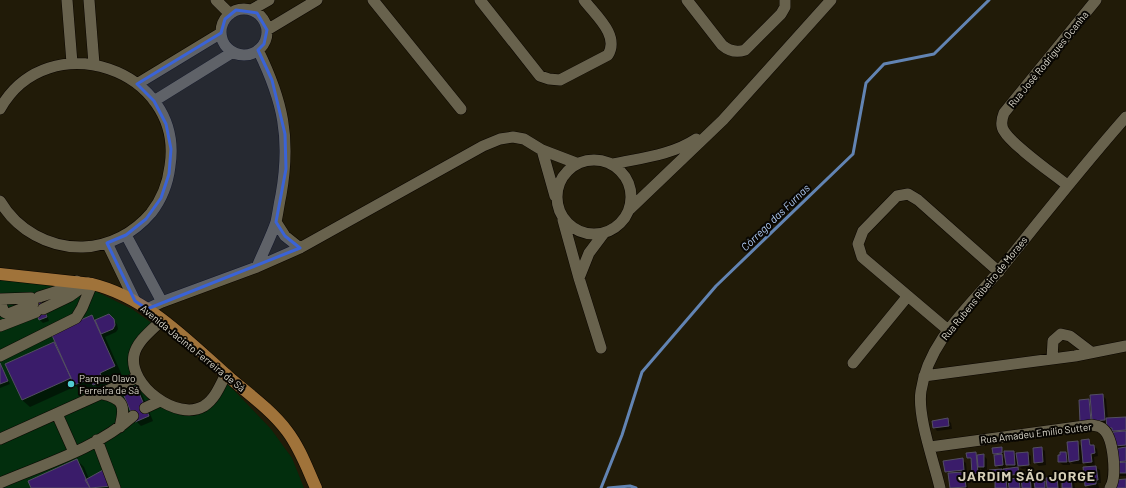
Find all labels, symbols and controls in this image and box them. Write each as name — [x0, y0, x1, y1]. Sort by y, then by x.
street label: Rua José Rodrigues Ocanha — [1005, 8, 1091, 110]
water label: Córrego das Furnas — [738, 181, 812, 253]
street label: Rua Rubens Ribeiro de Moraes — [938, 234, 1030, 342]
street label: Avenida Jacinto Ferreira de Sá — [138, 302, 248, 394]
place label: Parque Olavo Ferreira de Sá — [79, 372, 139, 396]
marker: Parque Olavo Ferreira de Sá — [66, 379, 76, 389]
street label: Rua Amadeu Emílio Sutter — [980, 420, 1093, 446]
district label: JARDIM SÃO JORGE — [958, 467, 1096, 484]

